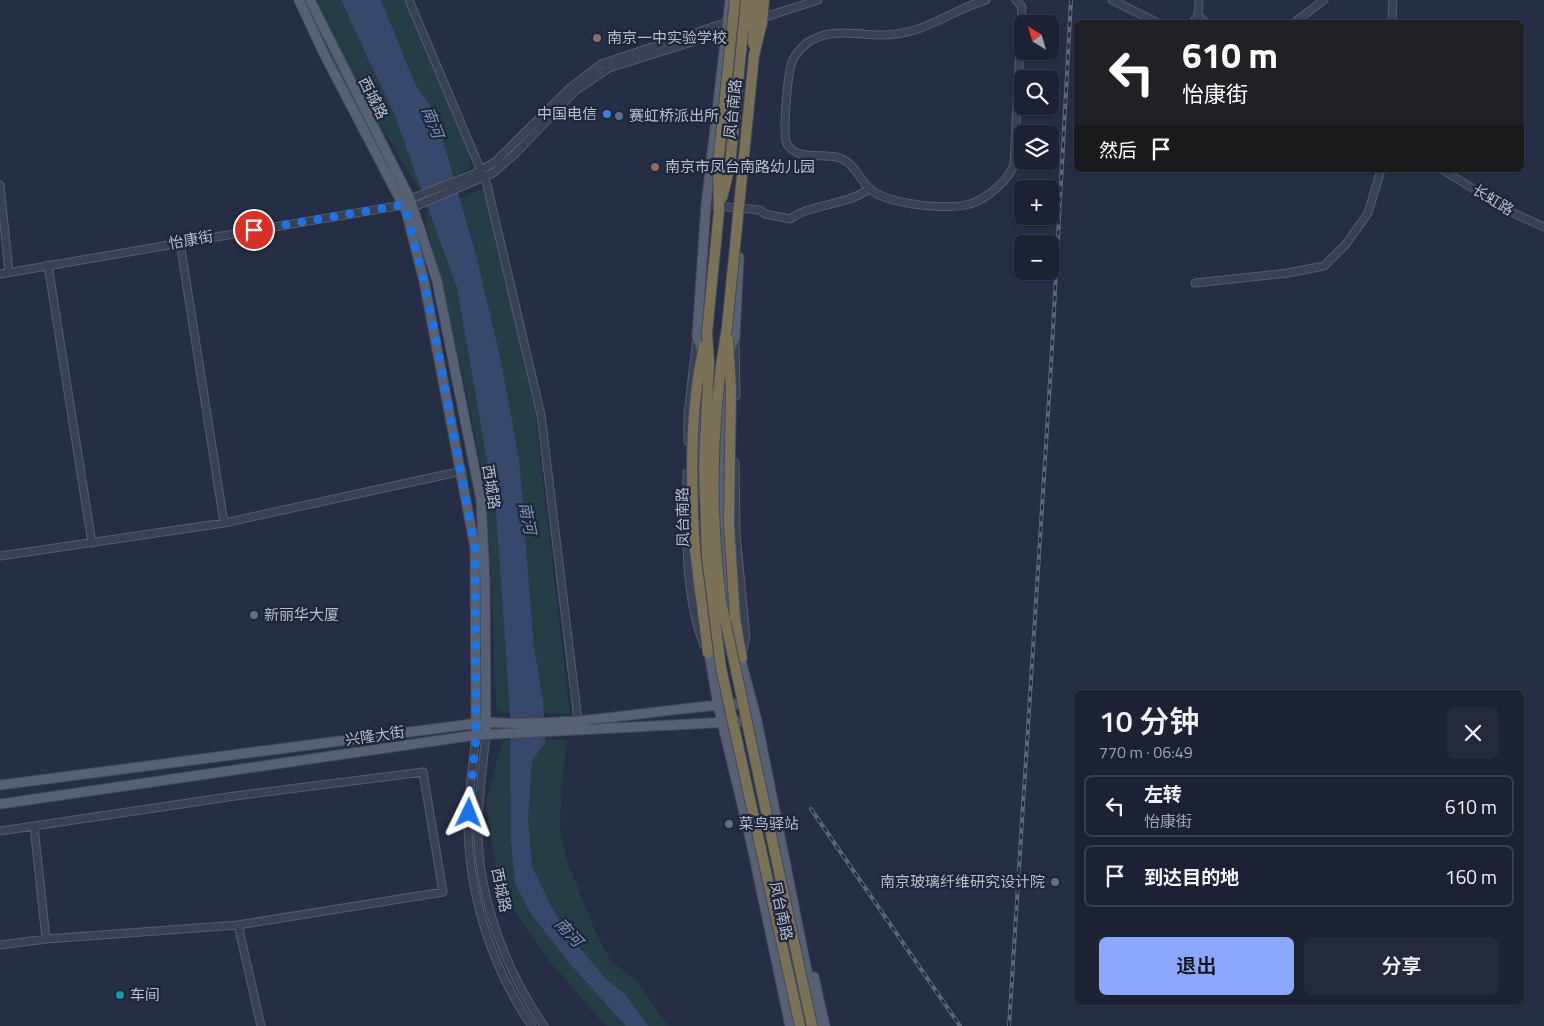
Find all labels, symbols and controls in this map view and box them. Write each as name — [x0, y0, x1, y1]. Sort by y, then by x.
north arrow — [1014, 15, 1059, 60]
map controls — [1014, 15, 1059, 280]
place label: 南京一中实验学校 — [607, 26, 727, 49]
text: 610 m — [1182, 28, 1278, 82]
marker: 南京一中实验学校 — [591, 32, 603, 44]
icon: left — [1099, 40, 1164, 105]
button: search — [1014, 70, 1059, 115]
street label: 西城路 — [353, 72, 394, 123]
text: 怡康街 — [1182, 77, 1248, 111]
street label: 凤台南路 — [718, 78, 747, 140]
place label: 中国电信 — [537, 102, 597, 125]
water label: 南河 — [416, 103, 451, 144]
place label: 赛虹桥派出所 — [629, 104, 719, 127]
marker: 中国电信 — [601, 108, 613, 120]
marker: 赛虹桥派出所 — [613, 110, 625, 122]
button: layers — [1014, 125, 1059, 170]
text: 然后 — [1099, 135, 1137, 164]
icon: arrive — [1147, 135, 1175, 163]
place label: 南京市凤台南路幼儿园 — [665, 155, 815, 178]
marker: 南京市凤台南路幼儿园 — [649, 161, 661, 173]
street label: 长虹路 — [1468, 178, 1518, 221]
button: + — [1014, 180, 1059, 225]
pin — [233, 209, 275, 251]
icon: arrive — [240, 216, 268, 244]
street label: 怡康街 — [167, 224, 215, 255]
button: − — [1014, 235, 1059, 280]
street label: 西城路 — [477, 463, 506, 511]
street label: 凤台南路 — [670, 487, 695, 547]
water label: 南河 — [513, 500, 543, 539]
place label: 新丽华大厦 — [264, 603, 339, 626]
marker: 新丽华大厦 — [248, 609, 260, 621]
text: 10 分钟 — [1099, 698, 1199, 744]
button: close — [1447, 707, 1499, 759]
street label: 兴隆大街 — [344, 720, 406, 751]
text: 770 m · 06:49 — [1099, 740, 1193, 764]
text: 左转 — [1144, 779, 1182, 808]
position arrow — [442, 786, 494, 838]
icon: left — [1101, 792, 1129, 820]
text: 610 m — [1445, 792, 1497, 821]
text: 怡康街 — [1144, 809, 1192, 833]
place label: 菜鸟驿站 — [739, 812, 799, 835]
marker: 菜鸟驿站 — [723, 818, 735, 830]
icon: arrive — [1101, 862, 1129, 890]
text: 到达目的地 — [1144, 862, 1239, 891]
text: 160 m — [1445, 862, 1497, 891]
street label: 西城路 — [486, 865, 517, 914]
place label: 南京玻璃纤维研究设计院 — [880, 870, 1045, 893]
marker: 南京玻璃纤维研究设计院 — [1049, 876, 1061, 888]
street label: 凤台南路 — [764, 879, 799, 943]
water label: 南河 — [549, 912, 591, 954]
button: 退出 — [1099, 937, 1294, 995]
button: 分享 — [1304, 937, 1499, 995]
place label: 车间 — [130, 983, 160, 1006]
marker: 车间 — [114, 989, 126, 1001]

